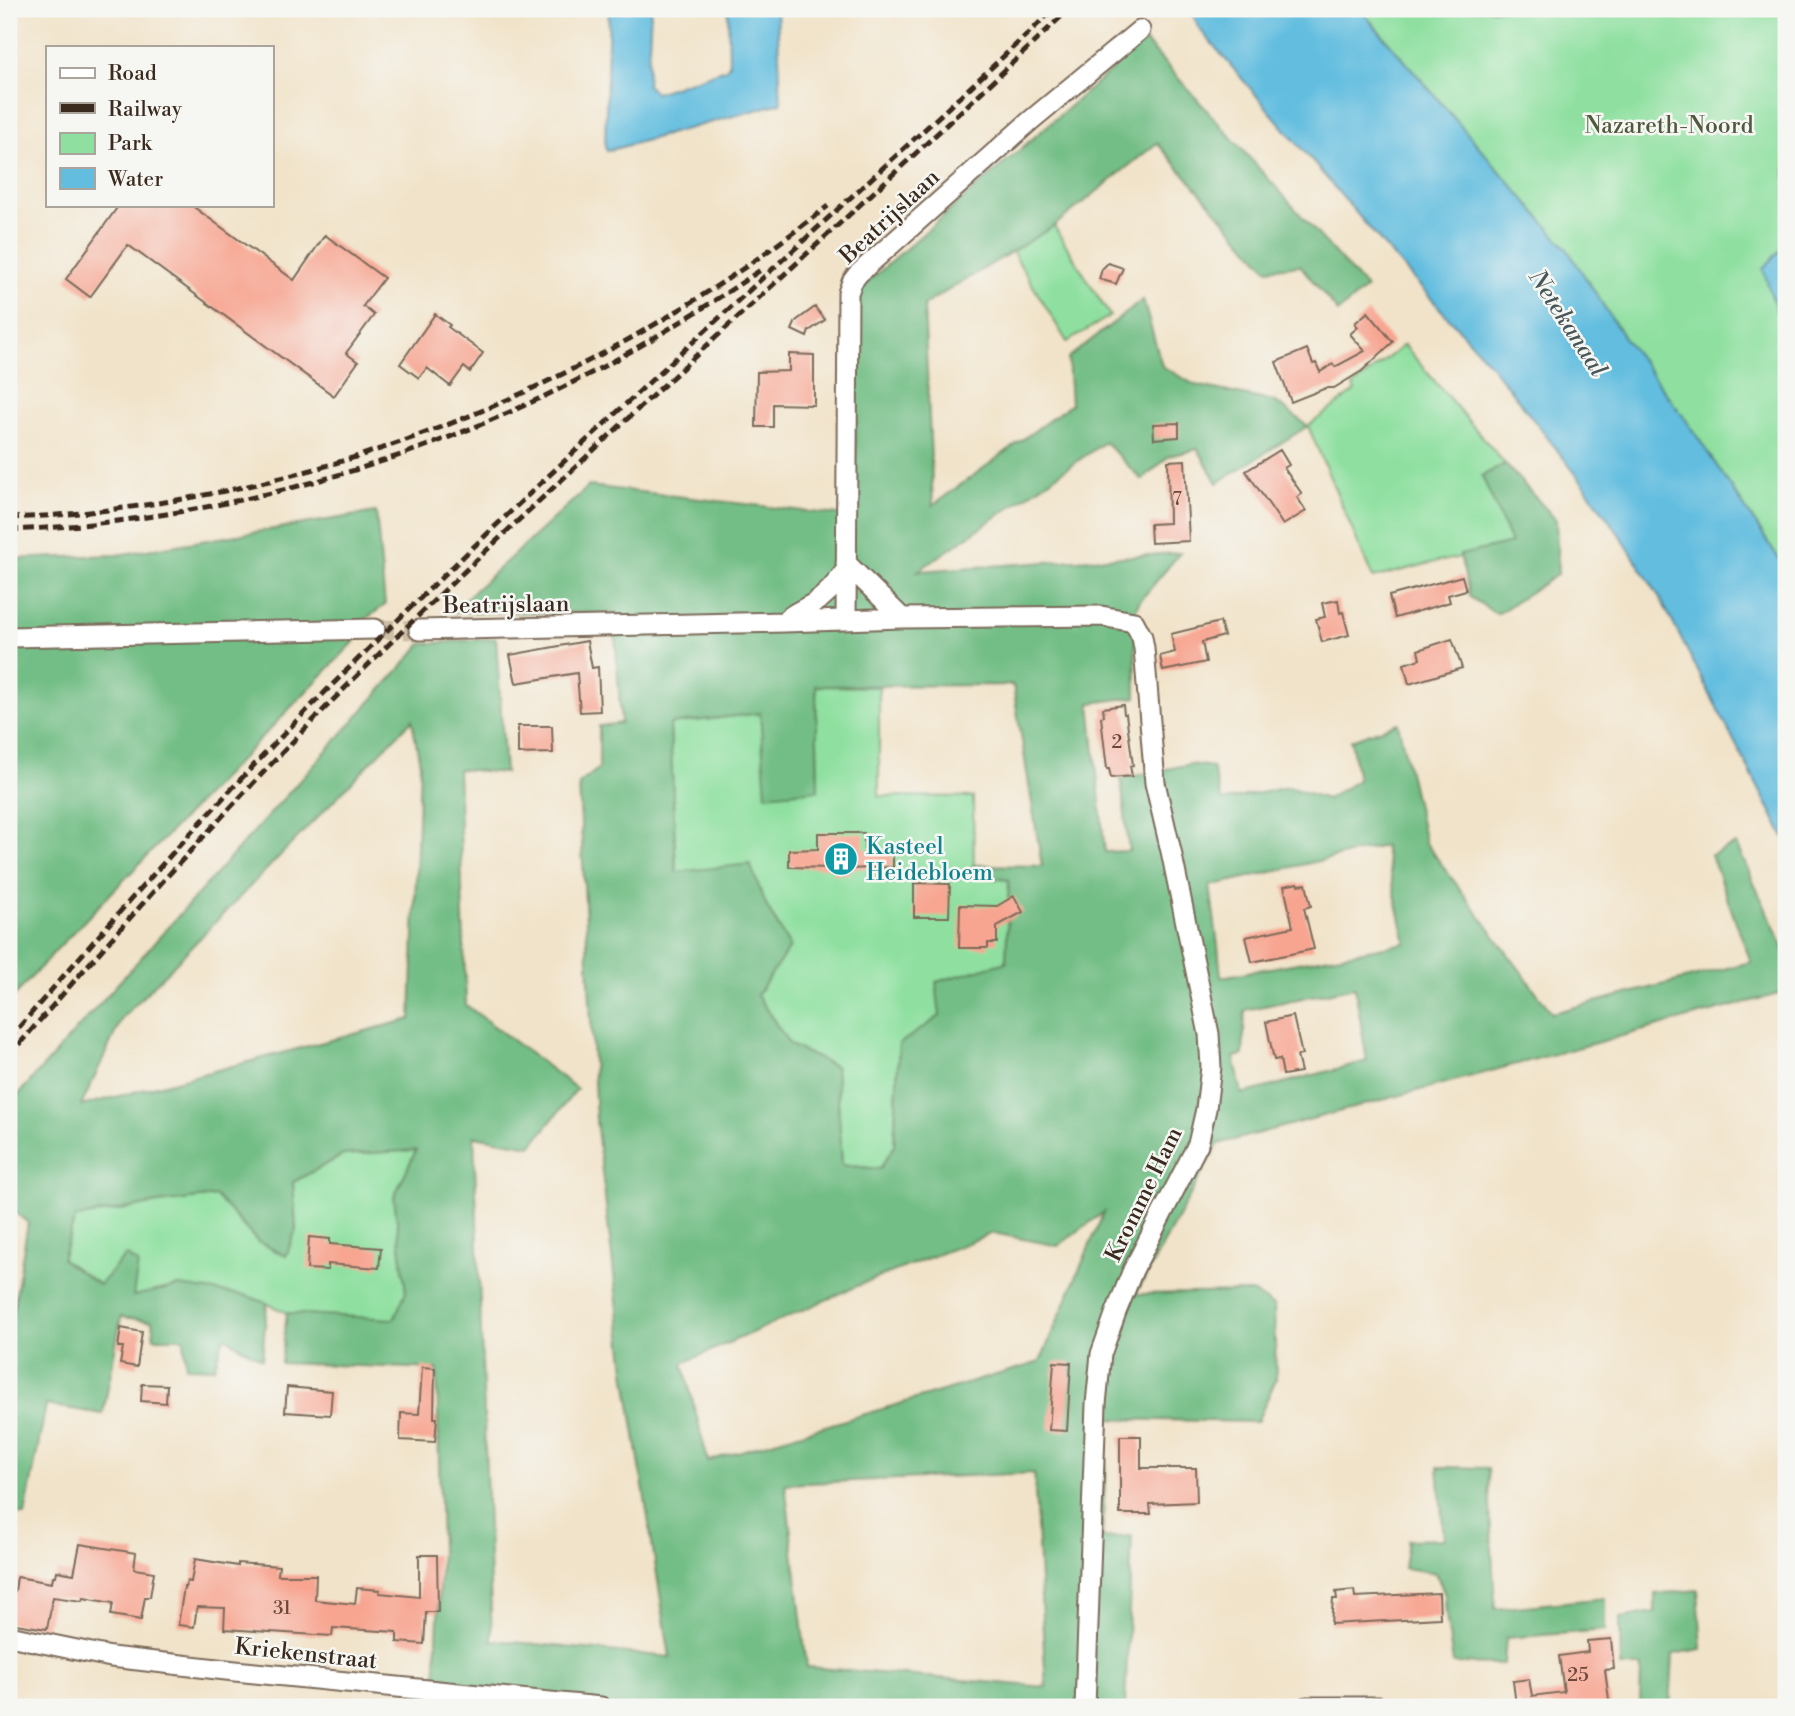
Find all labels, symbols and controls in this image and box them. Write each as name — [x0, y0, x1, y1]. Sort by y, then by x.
legend — [46, 46, 273, 206]
text: Road — [108, 61, 157, 87]
text: Railway — [108, 97, 183, 123]
park label: Nazareth-Noord — [1584, 112, 1754, 140]
text: Park — [108, 131, 153, 157]
street label: Beatrijslaan — [833, 163, 946, 271]
text: Water — [107, 167, 163, 193]
water label: Netekanaal — [1521, 263, 1613, 383]
house number: 7 — [1172, 487, 1182, 511]
street label: Beatrijslaan — [442, 590, 570, 620]
house number: 2 — [1112, 730, 1122, 754]
place label: Kasteel Heidebloem — [866, 833, 993, 887]
building icon: Kasteel Heidebloem — [822, 840, 860, 878]
street label: Kromme Ham — [1099, 1123, 1189, 1266]
house number: 31 — [273, 1596, 291, 1620]
street label: Kriekenstraat — [233, 1633, 379, 1675]
house number: 25 — [1567, 1663, 1589, 1687]

